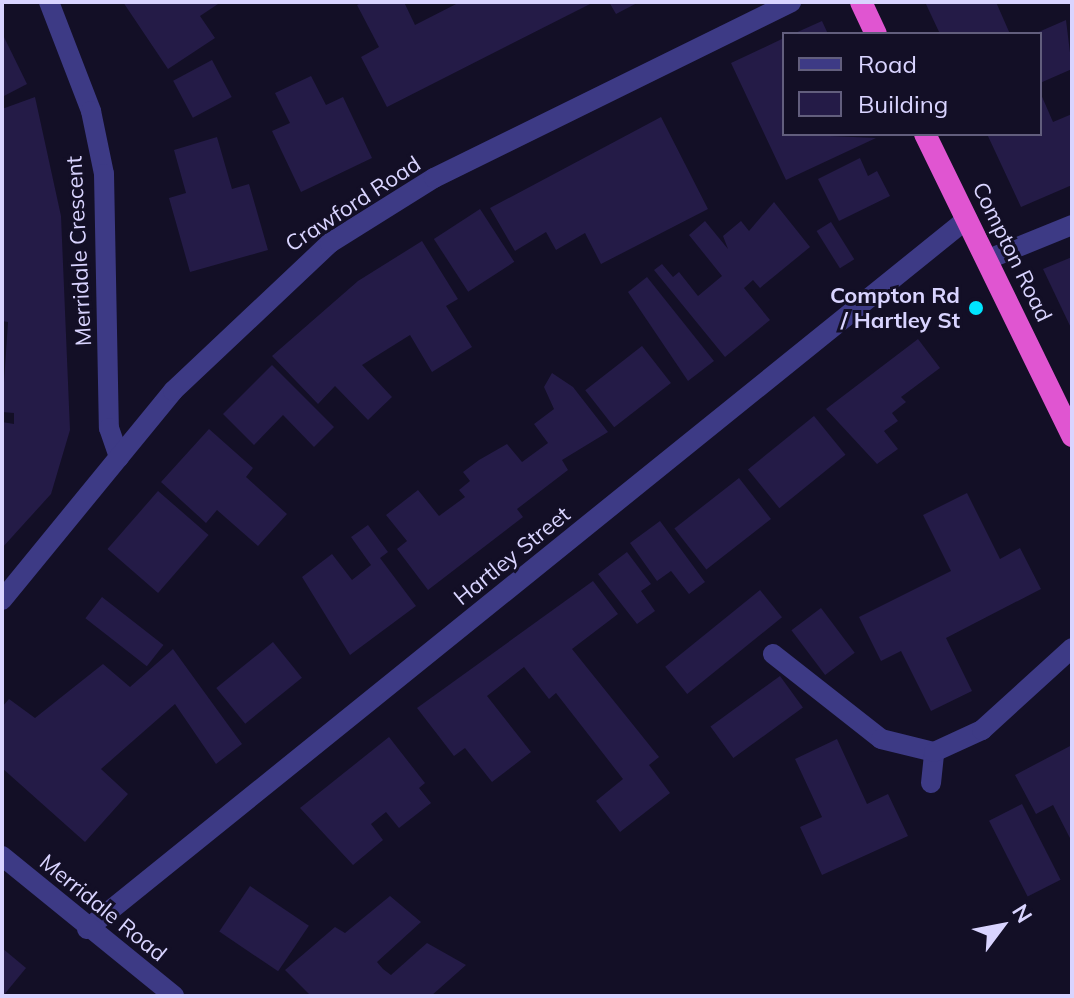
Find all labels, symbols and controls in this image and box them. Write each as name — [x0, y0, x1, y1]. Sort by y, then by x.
legend — [782, 32, 1042, 136]
text: Road — [858, 49, 917, 79]
text: Building — [858, 89, 948, 119]
street label: Crawford Road — [281, 151, 425, 257]
street label: Merridale Crescent — [61, 155, 97, 347]
street label: Compton Road — [967, 178, 1057, 326]
place label: Compton Rd / Hartley St — [830, 282, 960, 334]
marker: Compton Rd / Hartley St — [967, 299, 985, 317]
street label: Hartley Street — [449, 501, 575, 611]
street label: Merridale Road — [34, 849, 172, 967]
north arrow — [962, 886, 1042, 966]
text: N — [1006, 899, 1039, 928]

